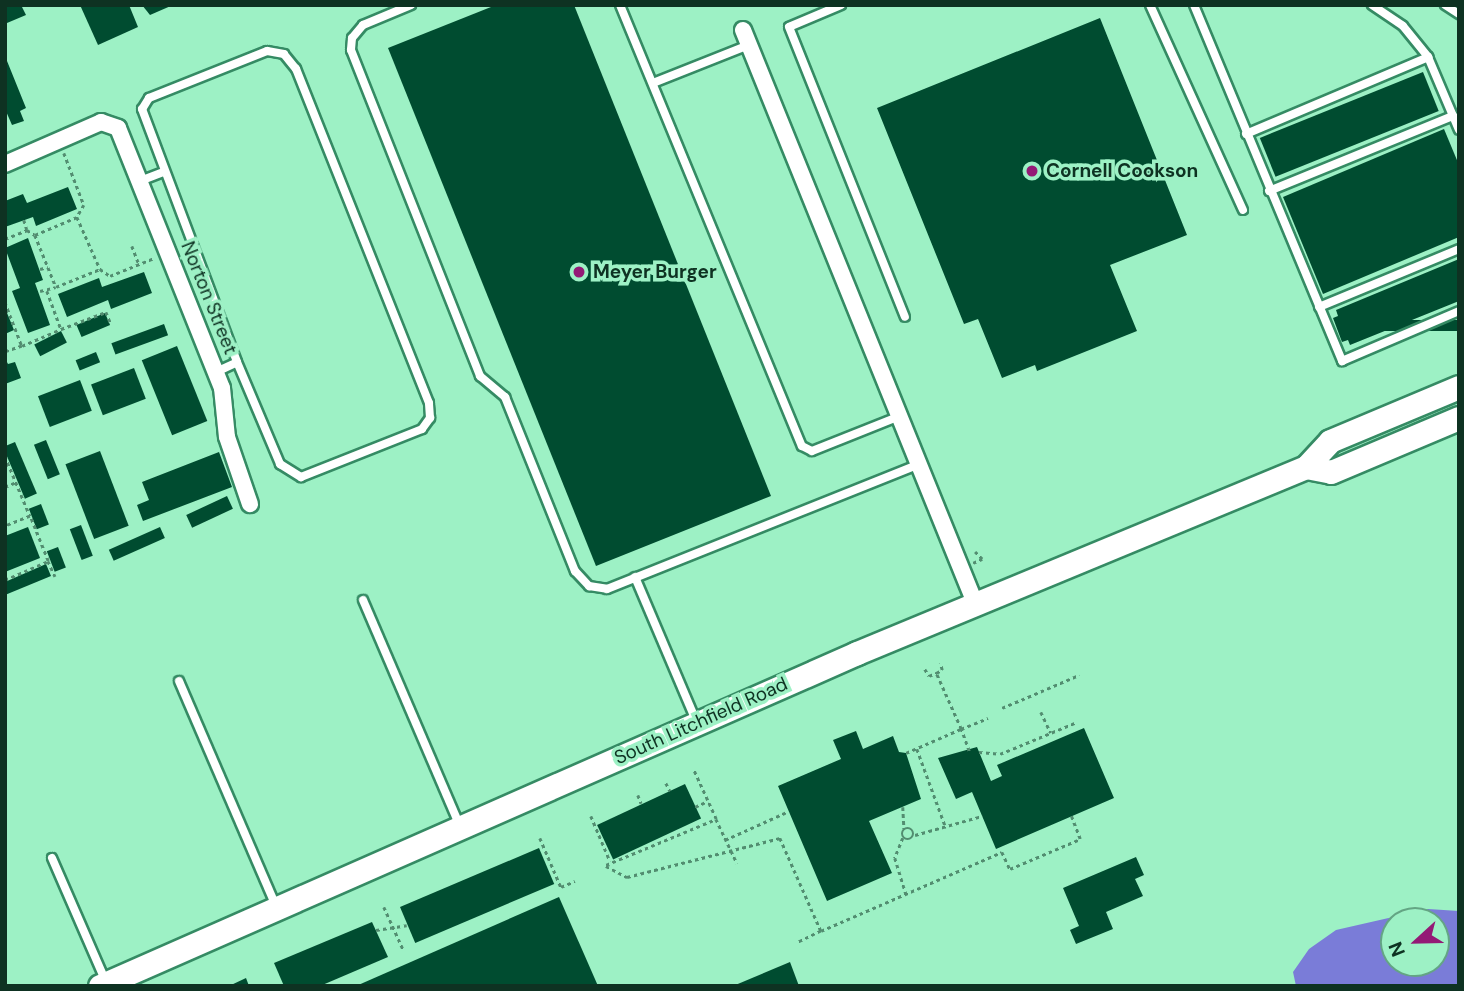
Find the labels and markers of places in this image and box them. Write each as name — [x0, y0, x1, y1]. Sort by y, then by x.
place label: Cornell Cookson — [1046, 160, 1198, 182]
marker: Cornell Cookson — [1024, 163, 1040, 179]
place label: Meyer Burger — [593, 261, 717, 283]
marker: Meyer Burger — [571, 264, 587, 280]

